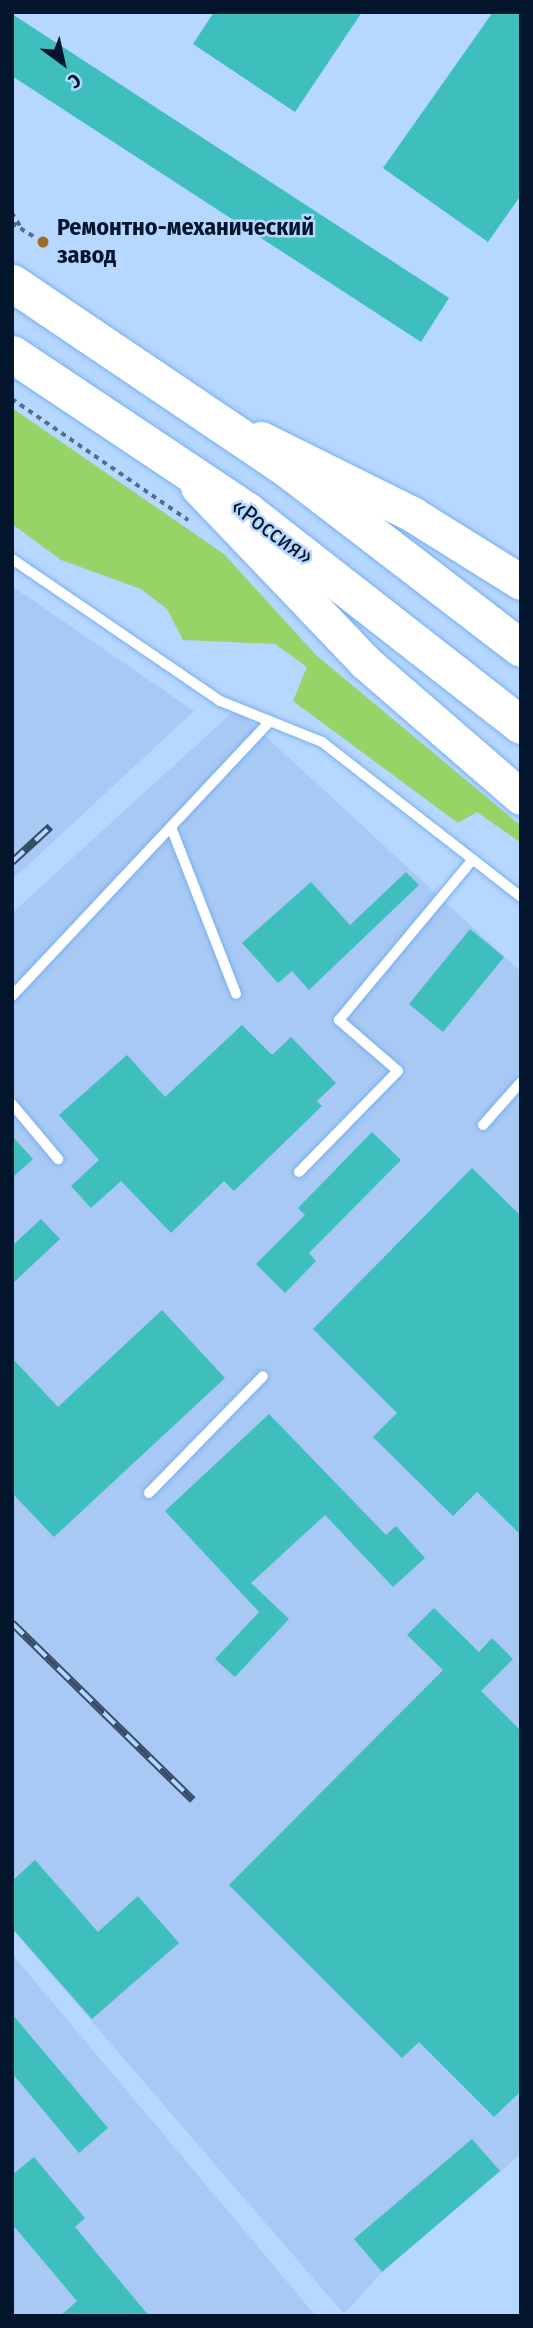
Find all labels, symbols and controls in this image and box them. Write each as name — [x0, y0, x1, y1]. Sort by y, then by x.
north arrow — [28, 28, 98, 98]
text: С — [64, 69, 85, 93]
place label: Ремонтно-механический завод — [57, 214, 314, 270]
marker: Ремонтно-механический завод — [35, 234, 51, 250]
street label: «Россия» — [225, 492, 319, 572]

